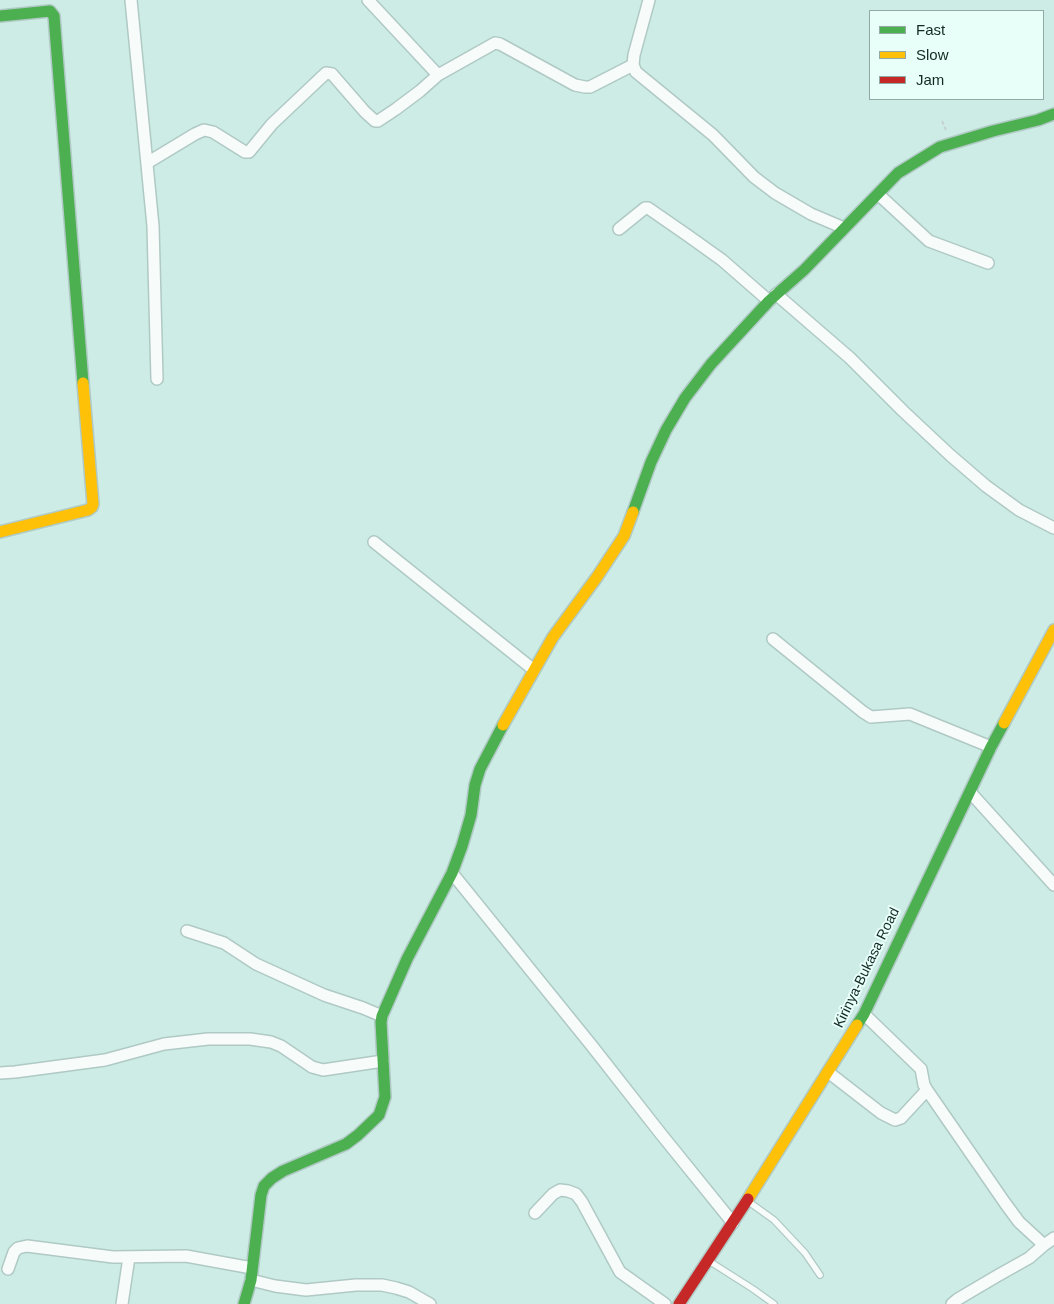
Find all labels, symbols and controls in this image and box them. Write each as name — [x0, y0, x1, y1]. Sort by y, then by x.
legend — [869, 10, 1044, 100]
text: Fast — [916, 21, 945, 38]
text: Slow — [916, 46, 949, 63]
text: Jam — [916, 71, 944, 88]
street label: Kirinya-Bukasa Road — [831, 905, 903, 1031]

